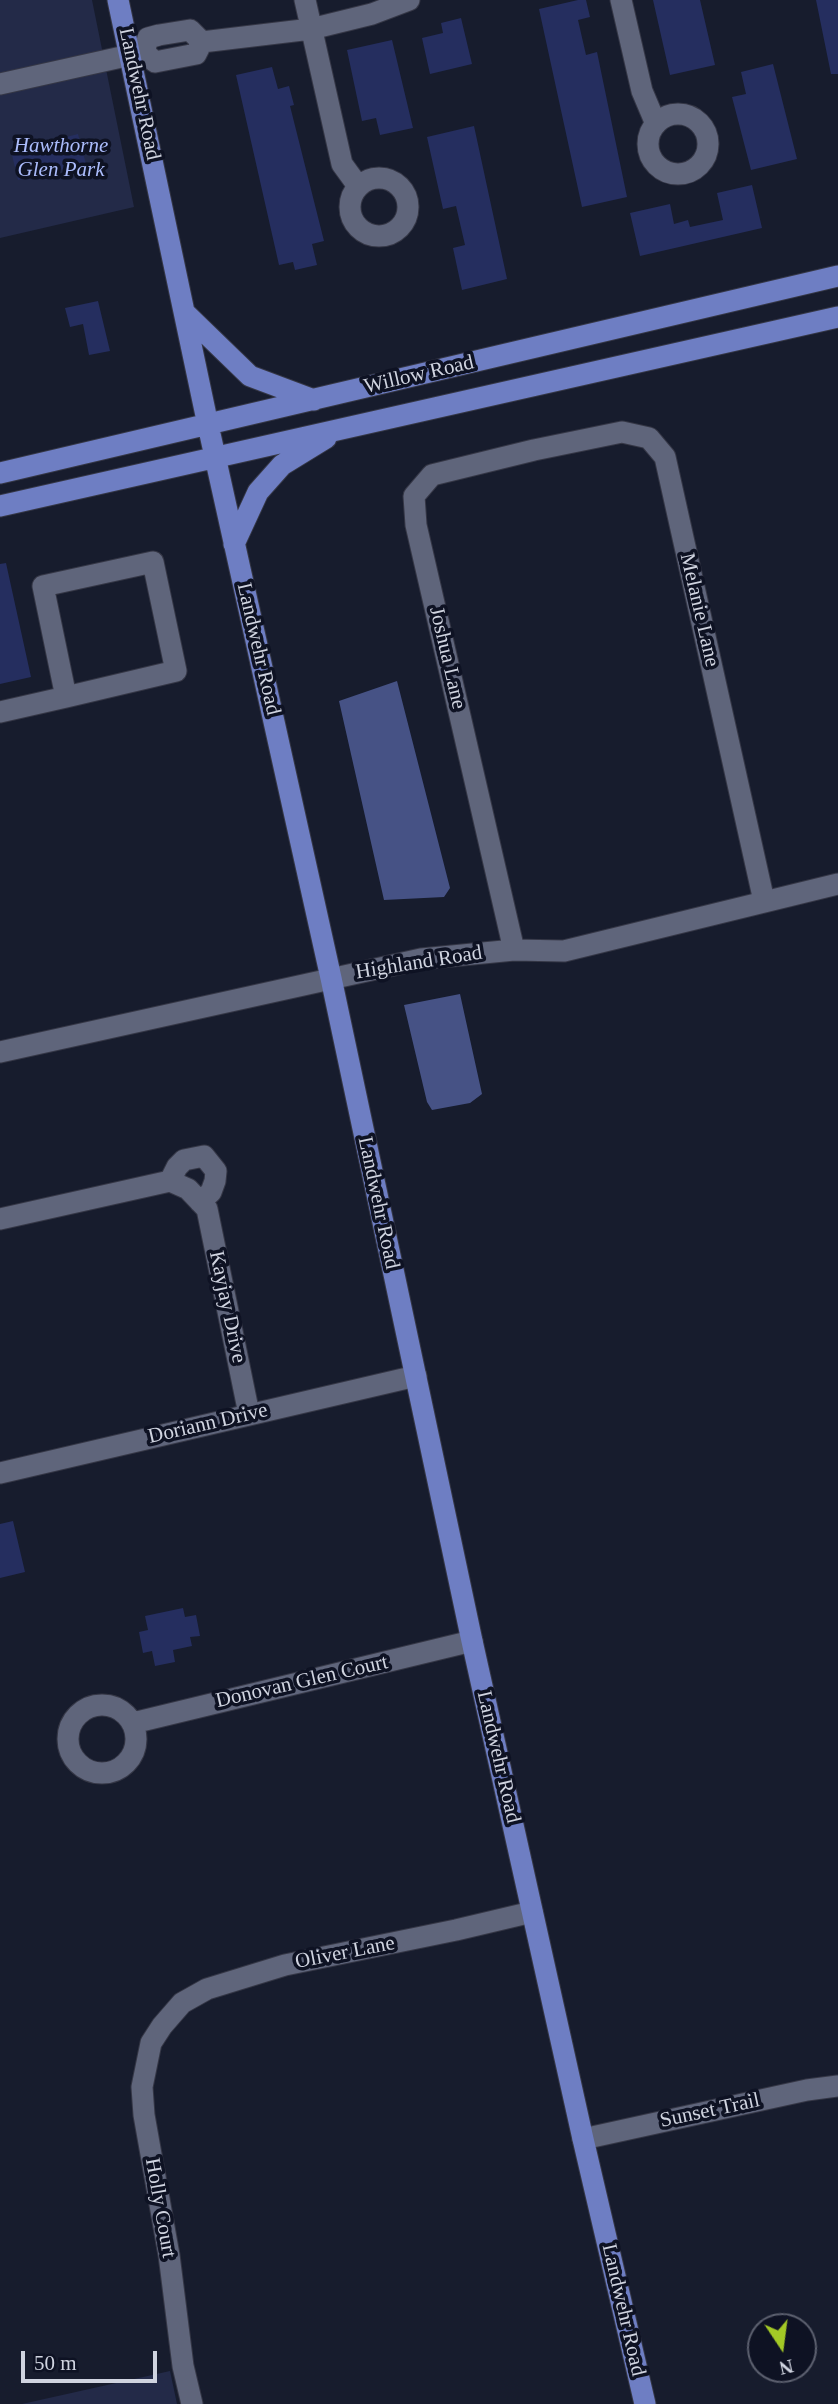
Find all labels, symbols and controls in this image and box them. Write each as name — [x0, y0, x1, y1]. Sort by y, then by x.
street label: Landwehr Road — [113, 25, 165, 163]
park label: Hawthorne Glen Park — [14, 133, 108, 183]
street label: Willow Road — [362, 350, 476, 400]
street label: Melanie Lane — [674, 551, 724, 669]
street label: Landwehr Road — [231, 581, 285, 717]
street label: Joshua Lane — [423, 604, 471, 712]
street label: Highland Road — [354, 941, 484, 985]
street label: Landwehr Road — [352, 1134, 404, 1272]
street label: Kayjay Drive — [203, 1249, 251, 1365]
street label: Doriann Drive — [146, 1398, 270, 1450]
street label: Donovan Glen Court — [213, 1650, 391, 1714]
street label: Landwehr Road — [471, 1689, 525, 1825]
street label: Oliver Lane — [293, 1931, 397, 1975]
street label: Sunset Trail — [658, 2088, 762, 2134]
street label: Holly Court — [139, 2156, 181, 2260]
street label: Landwehr Road — [596, 2242, 650, 2378]
north arrow — [747, 2313, 817, 2383]
scale bar — [24, 2338, 161, 2382]
text: 50 m — [34, 2351, 77, 2375]
text: N — [777, 2355, 795, 2379]

